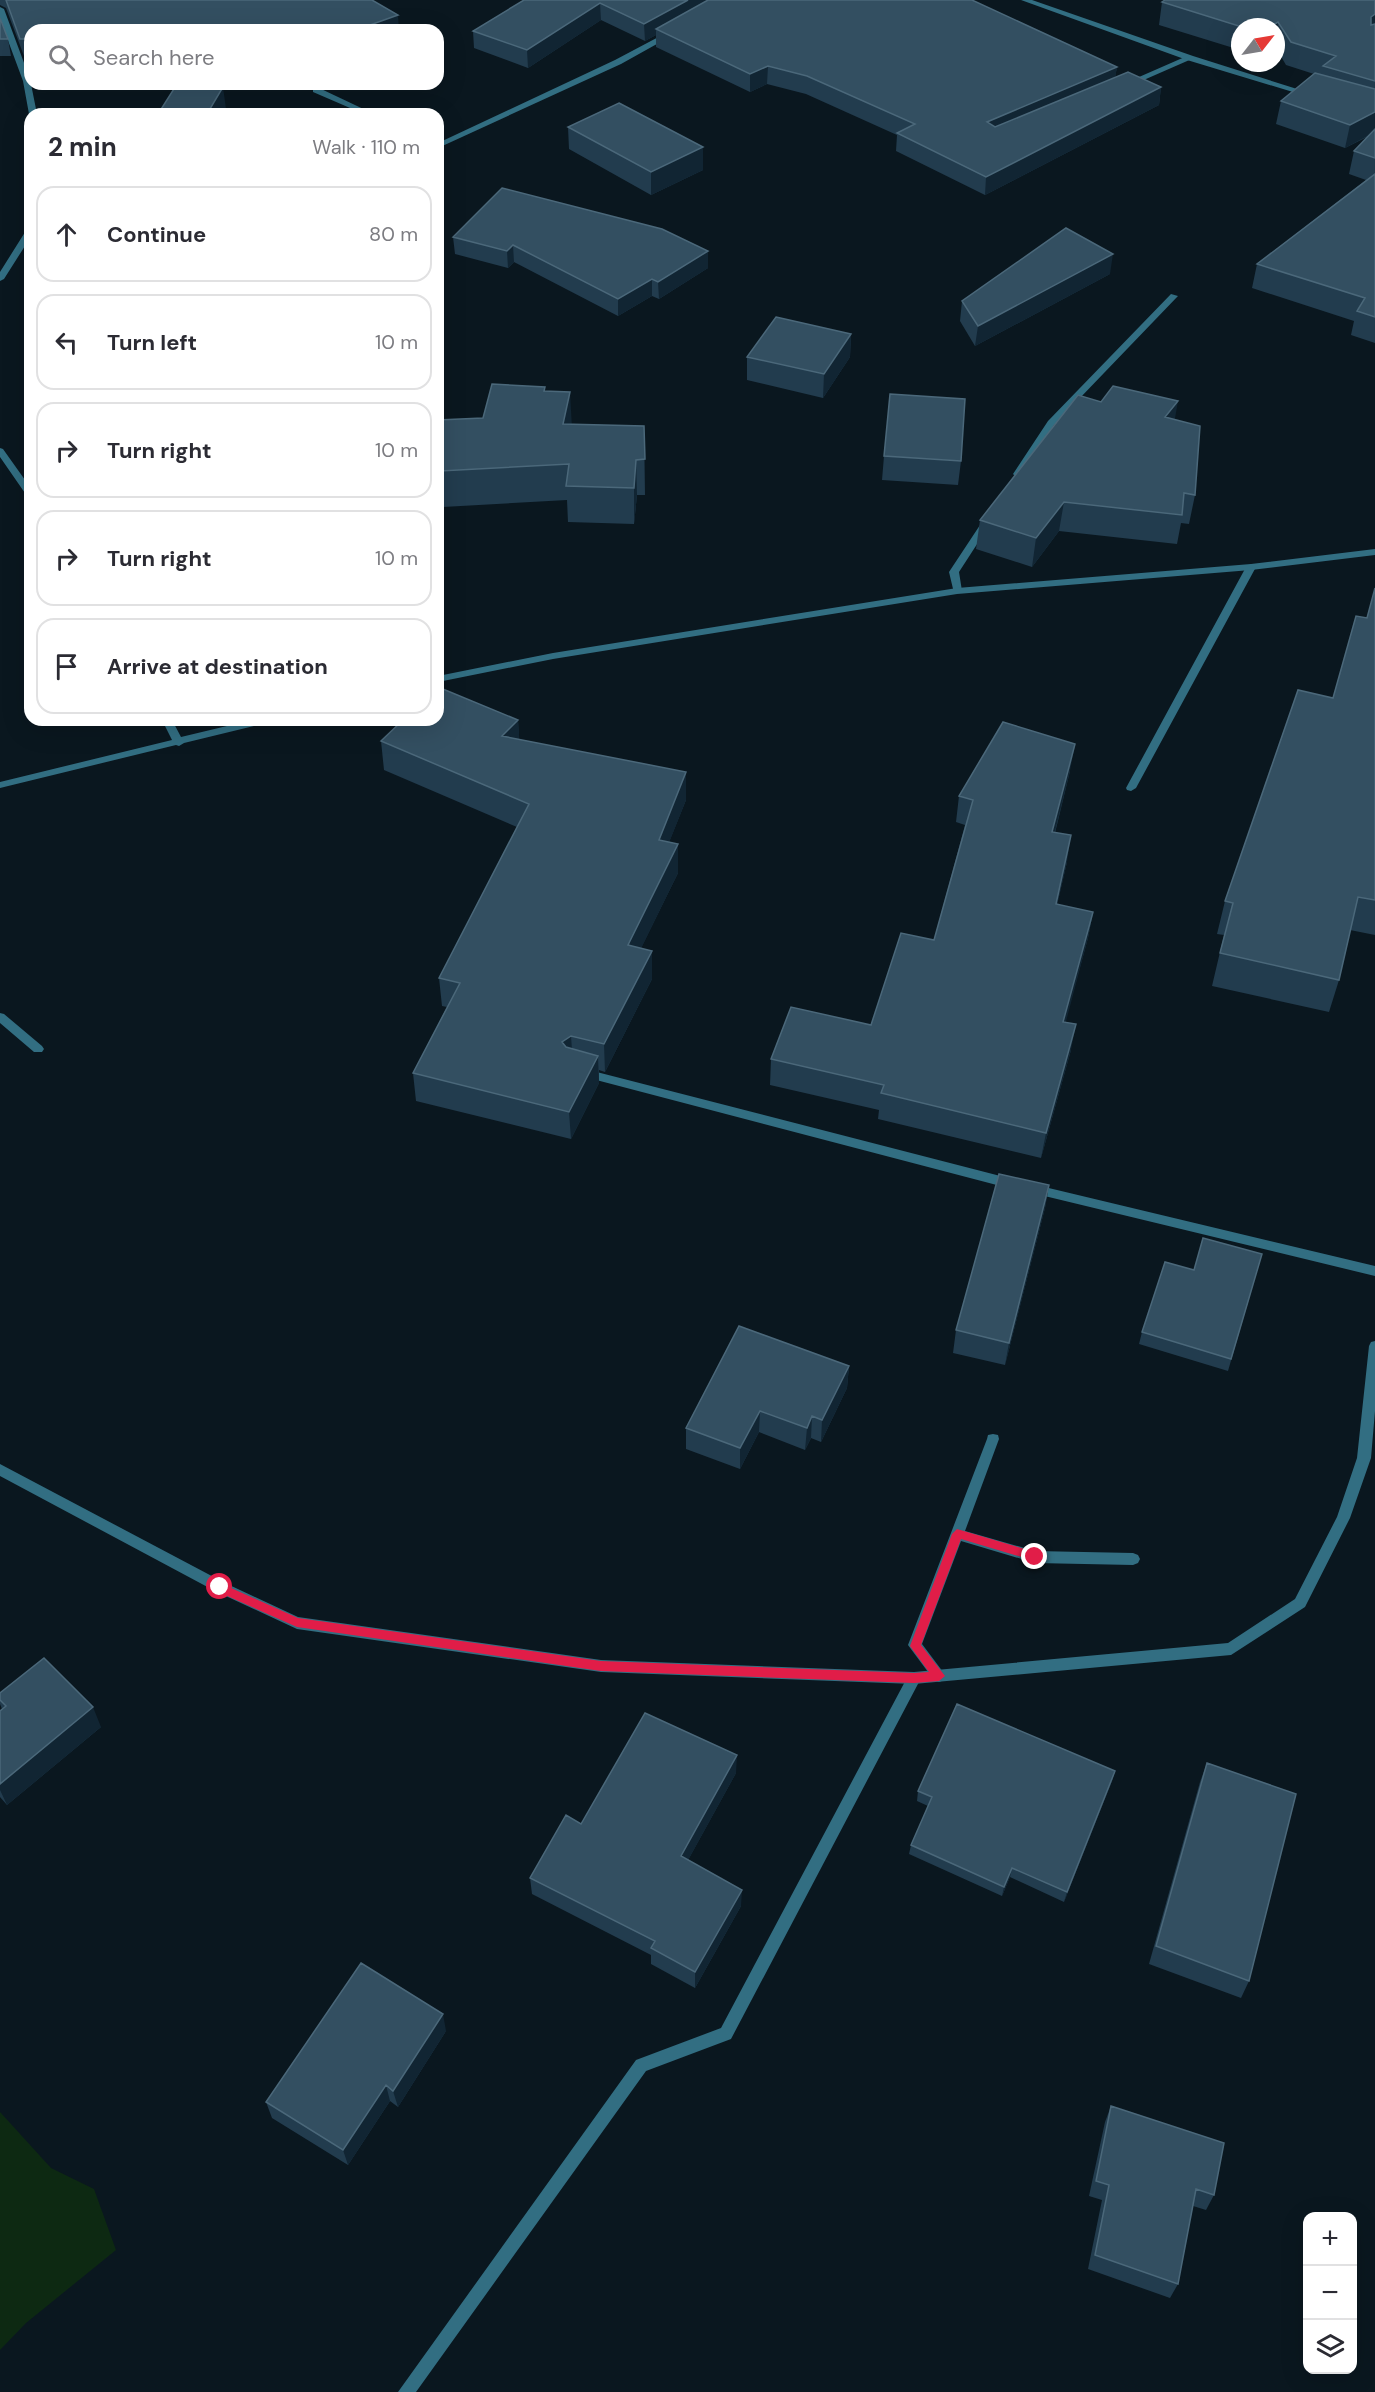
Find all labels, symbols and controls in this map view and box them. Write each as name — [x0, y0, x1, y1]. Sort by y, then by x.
north arrow — [1231, 18, 1285, 72]
search box — [24, 24, 444, 90]
icon: search — [45, 41, 78, 74]
text: Search here — [93, 43, 214, 72]
text: 2 min — [48, 130, 117, 164]
text: Walk · 110 m — [312, 134, 420, 160]
icon: ahead — [50, 218, 83, 251]
text: Continue — [107, 220, 206, 249]
text: 80 m — [369, 221, 418, 247]
icon: left — [50, 326, 83, 359]
text: Turn left — [107, 328, 197, 357]
text: 10 m — [375, 329, 418, 355]
icon: right — [50, 434, 83, 467]
text: Turn right — [107, 436, 212, 465]
text: 10 m — [375, 437, 418, 463]
icon: right — [50, 542, 83, 575]
text: Turn right — [107, 544, 212, 573]
text: 10 m — [375, 545, 418, 571]
icon: arrive — [50, 650, 83, 683]
text: Arrive at destination — [107, 652, 328, 681]
route end — [1021, 1543, 1047, 1569]
route start — [206, 1573, 232, 1599]
map controls — [1303, 2212, 1357, 2374]
button: + — [1303, 2212, 1357, 2266]
button: − — [1303, 2266, 1357, 2320]
button: layers — [1303, 2320, 1357, 2374]

